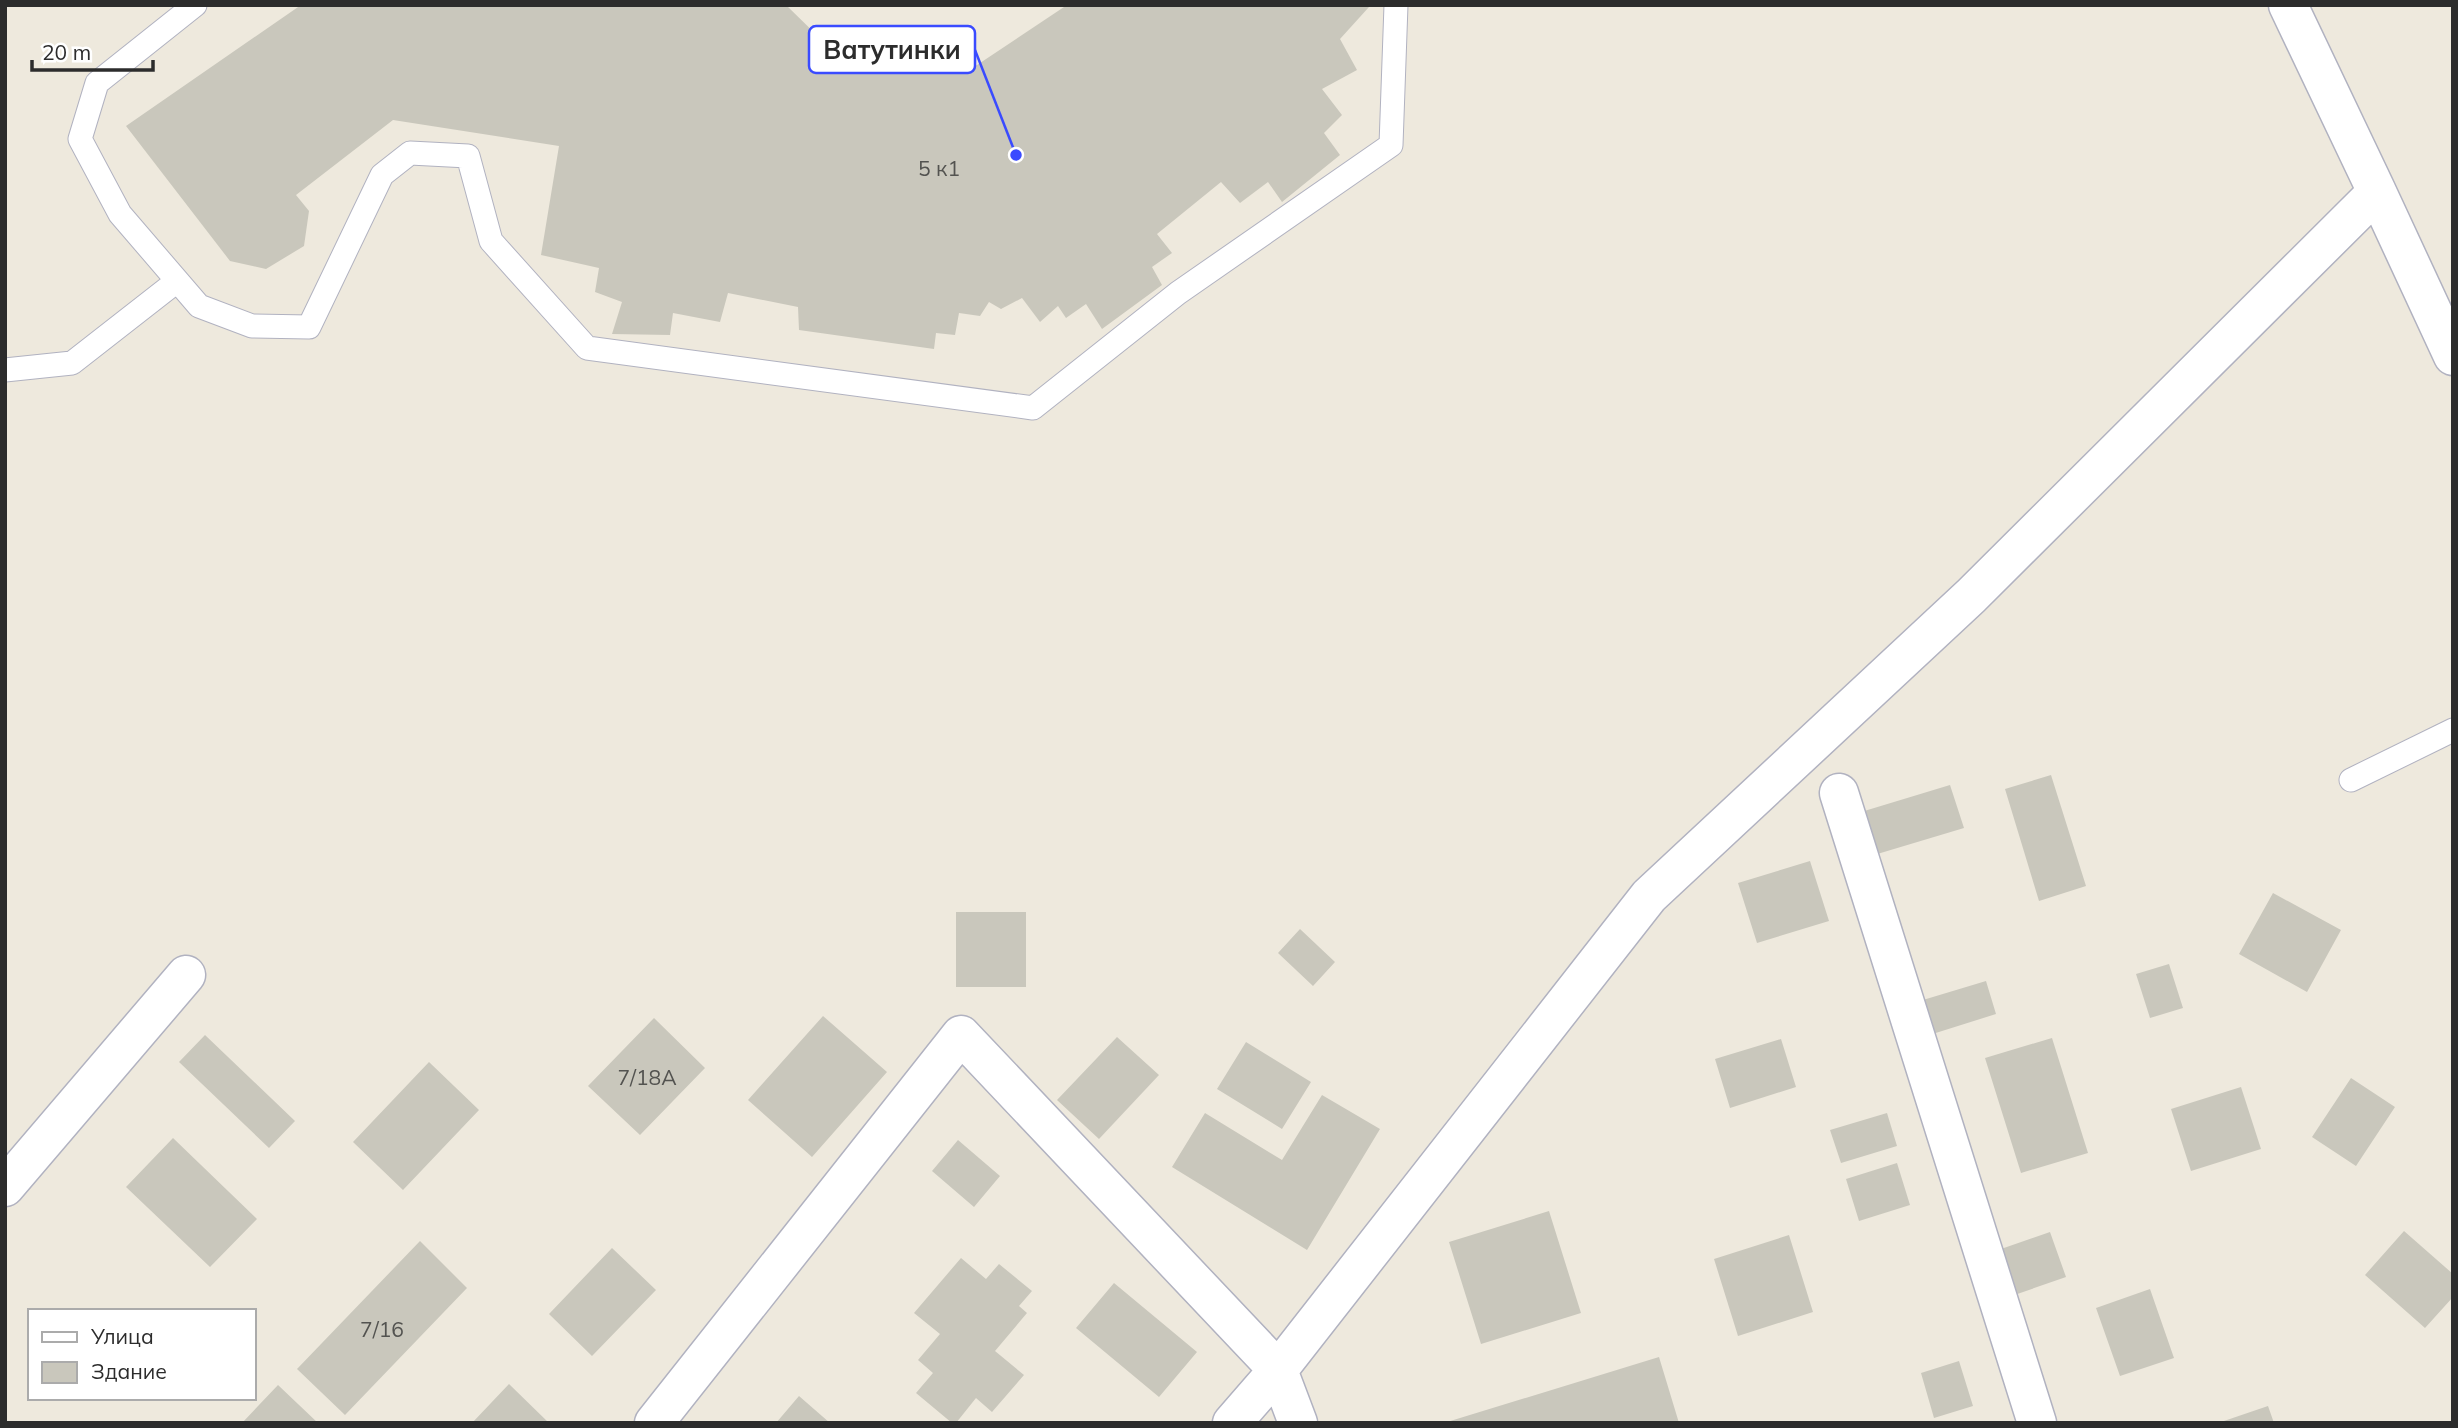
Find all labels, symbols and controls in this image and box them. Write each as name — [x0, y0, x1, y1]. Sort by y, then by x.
callout: Ватутинки — [809, 26, 975, 73]
scale bar — [32, 28, 152, 72]
text: Ватутинки — [823, 33, 961, 66]
text: 20 m — [42, 39, 91, 65]
house number: 5 к1 — [918, 155, 960, 181]
house number: 7/18А — [617, 1064, 677, 1090]
legend — [28, 1309, 256, 1400]
house number: 7/16 — [360, 1316, 404, 1342]
text: Улица — [90, 1323, 154, 1349]
text: Здание — [91, 1358, 167, 1384]

